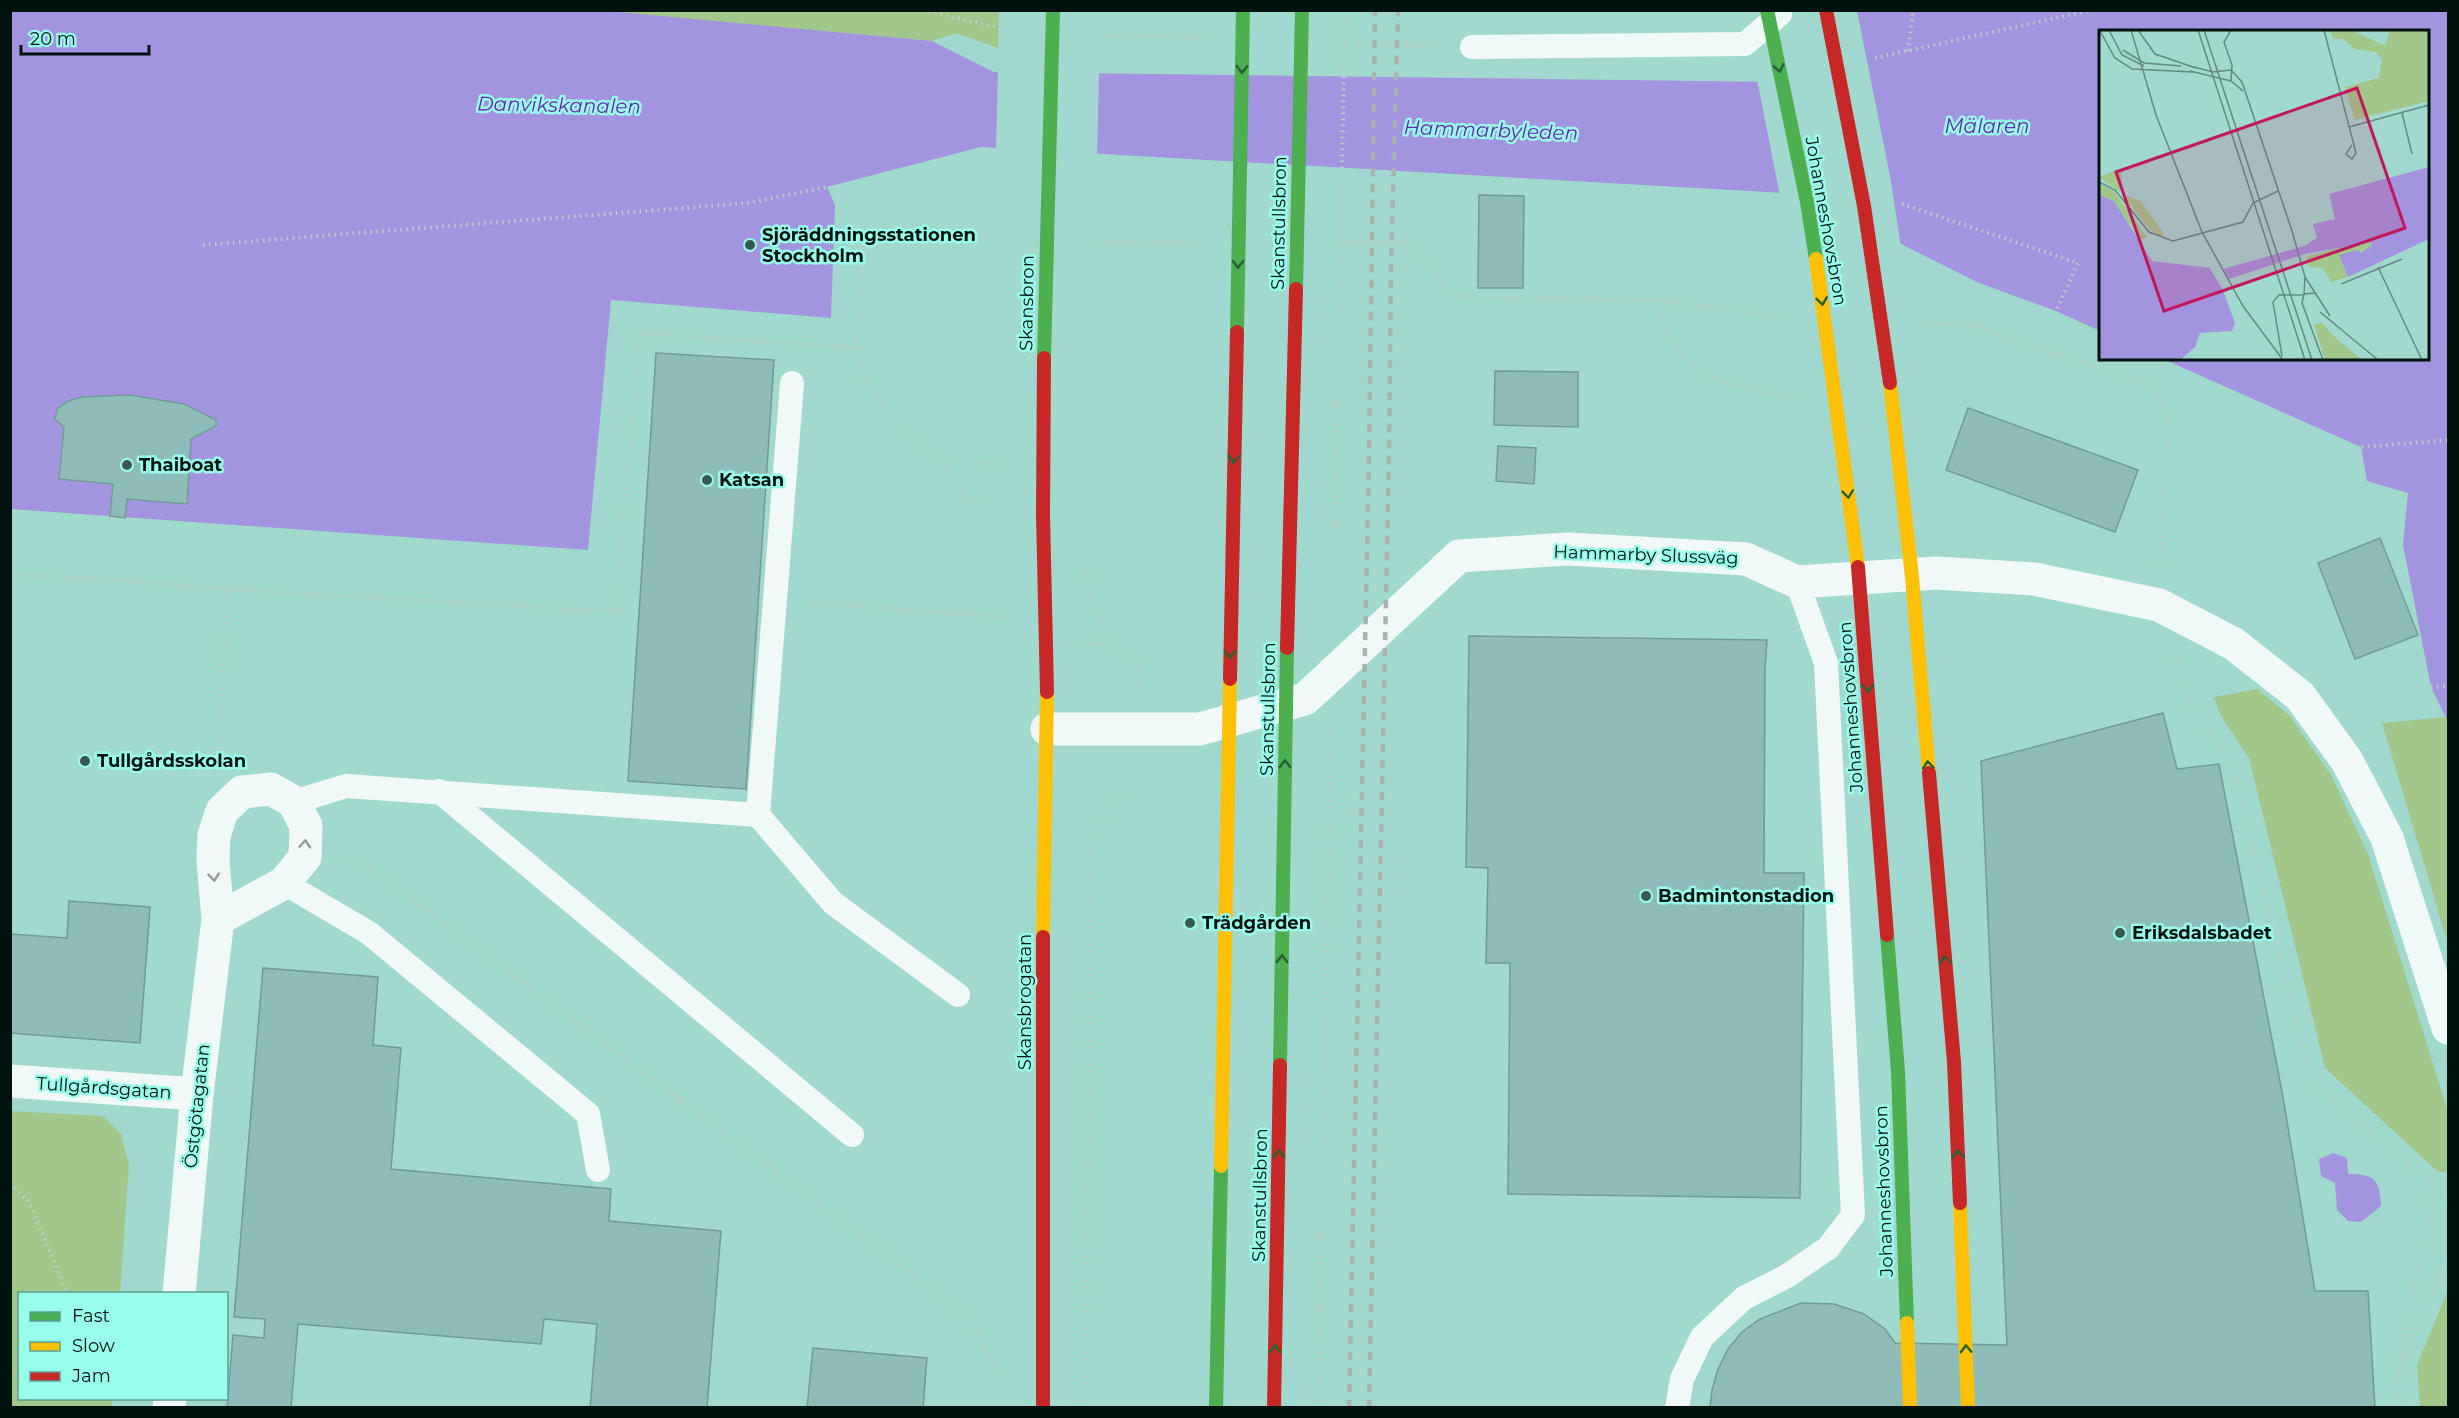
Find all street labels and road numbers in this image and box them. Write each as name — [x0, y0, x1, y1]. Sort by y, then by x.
street label: Johanneshovsbron — [1800, 134, 1852, 307]
street label: Skanstullsbron — [1267, 156, 1291, 290]
street label: Skansbron — [1015, 255, 1039, 351]
street label: Hammarby Slussväg — [1553, 541, 1739, 569]
street label: Johanneshovsbron — [1834, 621, 1868, 794]
street label: Skanstullsbron — [1256, 642, 1280, 776]
street label: Skansbrogatan — [1014, 934, 1036, 1070]
street label: Östgötagatan — [180, 1043, 214, 1169]
street label: Tullgårdsgatan — [36, 1072, 172, 1104]
street label: Johanneshovsbron — [1870, 1105, 1898, 1278]
street label: Skanstullsbron — [1248, 1128, 1272, 1262]

